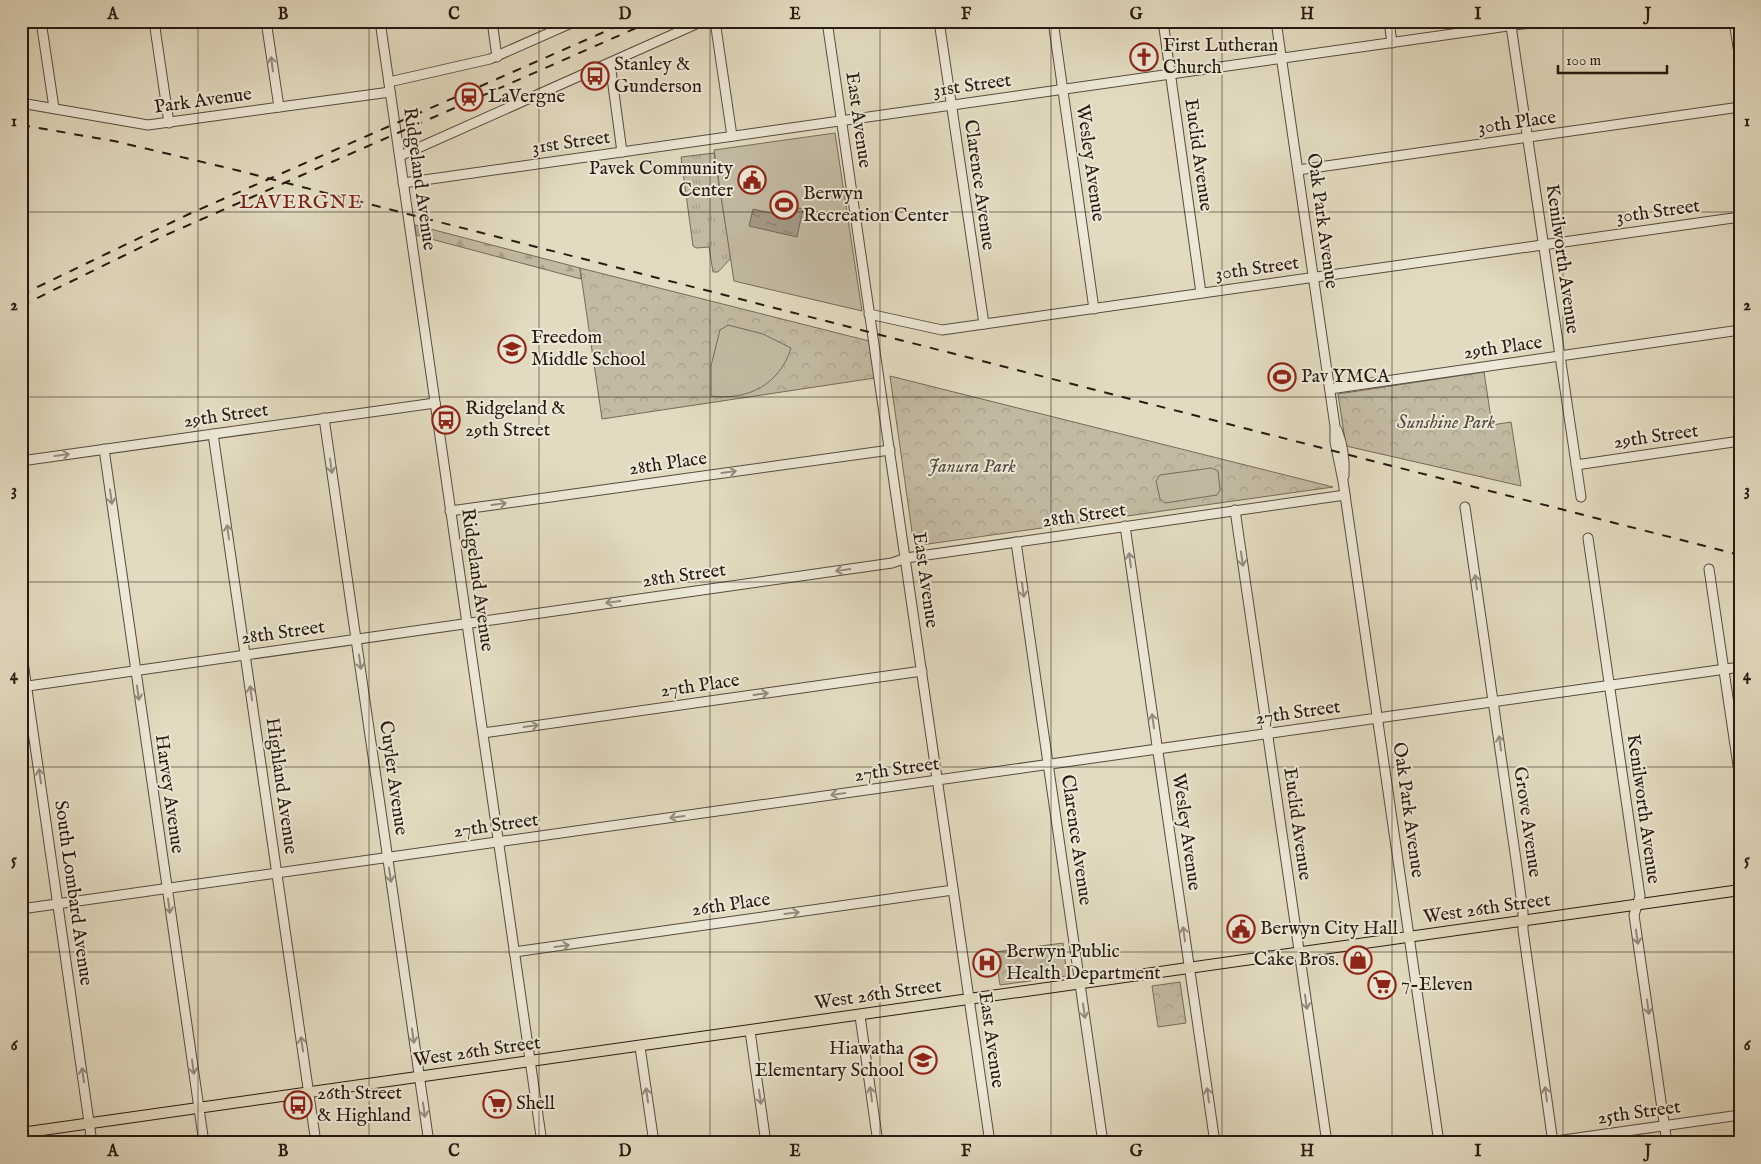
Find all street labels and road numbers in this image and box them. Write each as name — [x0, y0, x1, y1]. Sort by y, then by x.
street label: 31st Street — [931, 69, 1013, 103]
street label: East Avenue — [839, 70, 877, 170]
street label: Park Avenue — [153, 82, 254, 120]
street label: Euclid Avenue — [1178, 97, 1218, 213]
street label: Wesley Avenue — [1070, 103, 1110, 223]
street label: Ridgeland Avenue — [397, 106, 441, 252]
street label: 30th Place — [1476, 106, 1558, 140]
street label: Clarence Avenue — [958, 118, 1000, 252]
street label: 31st Street — [530, 126, 612, 160]
street label: Oak Park Avenue — [1301, 152, 1343, 291]
street label: Kenilworth Avenue — [1540, 183, 1584, 336]
street label: 30th Street — [1615, 194, 1702, 230]
street label: 30th Street — [1214, 251, 1301, 287]
street label: 29th Place — [1462, 331, 1544, 365]
street label: 29th Street — [182, 398, 270, 434]
street label: 29th Street — [1612, 419, 1700, 455]
street label: 28th Place — [628, 447, 709, 481]
street label: 28th Street — [1041, 498, 1128, 534]
street label: Ridgeland Avenue — [455, 507, 499, 653]
street label: East Avenue — [906, 530, 944, 630]
street label: 28th Street — [641, 558, 728, 594]
street label: 28th Street — [240, 615, 327, 651]
street label: 27th Place — [659, 669, 741, 703]
street label: 27th Street — [1254, 695, 1343, 731]
street label: Highland Avenue — [260, 716, 303, 856]
street label: Cuyler Avenue — [373, 719, 413, 837]
street label: Harvey Avenue — [149, 733, 189, 855]
street label: Kenilworth Avenue — [1621, 733, 1665, 886]
street label: Oak Park Avenue — [1387, 741, 1429, 880]
street label: 27th Street — [853, 752, 942, 788]
street label: Grove Avenue — [1507, 765, 1547, 879]
street label: Euclid Avenue — [1277, 766, 1317, 882]
street label: Wesley Avenue — [1166, 772, 1206, 892]
street label: Clarence Avenue — [1055, 773, 1097, 907]
street label: South Lombard Avenue — [48, 799, 98, 987]
street label: 27th Street — [452, 808, 541, 844]
street label: 26th Place — [690, 888, 772, 922]
street label: West 26th Street — [1422, 888, 1553, 930]
street label: West 26th Street — [813, 974, 944, 1016]
street label: East Avenue — [972, 990, 1010, 1090]
street label: West 26th Street — [412, 1031, 543, 1073]
street label: 25th Street — [1596, 1095, 1683, 1131]

